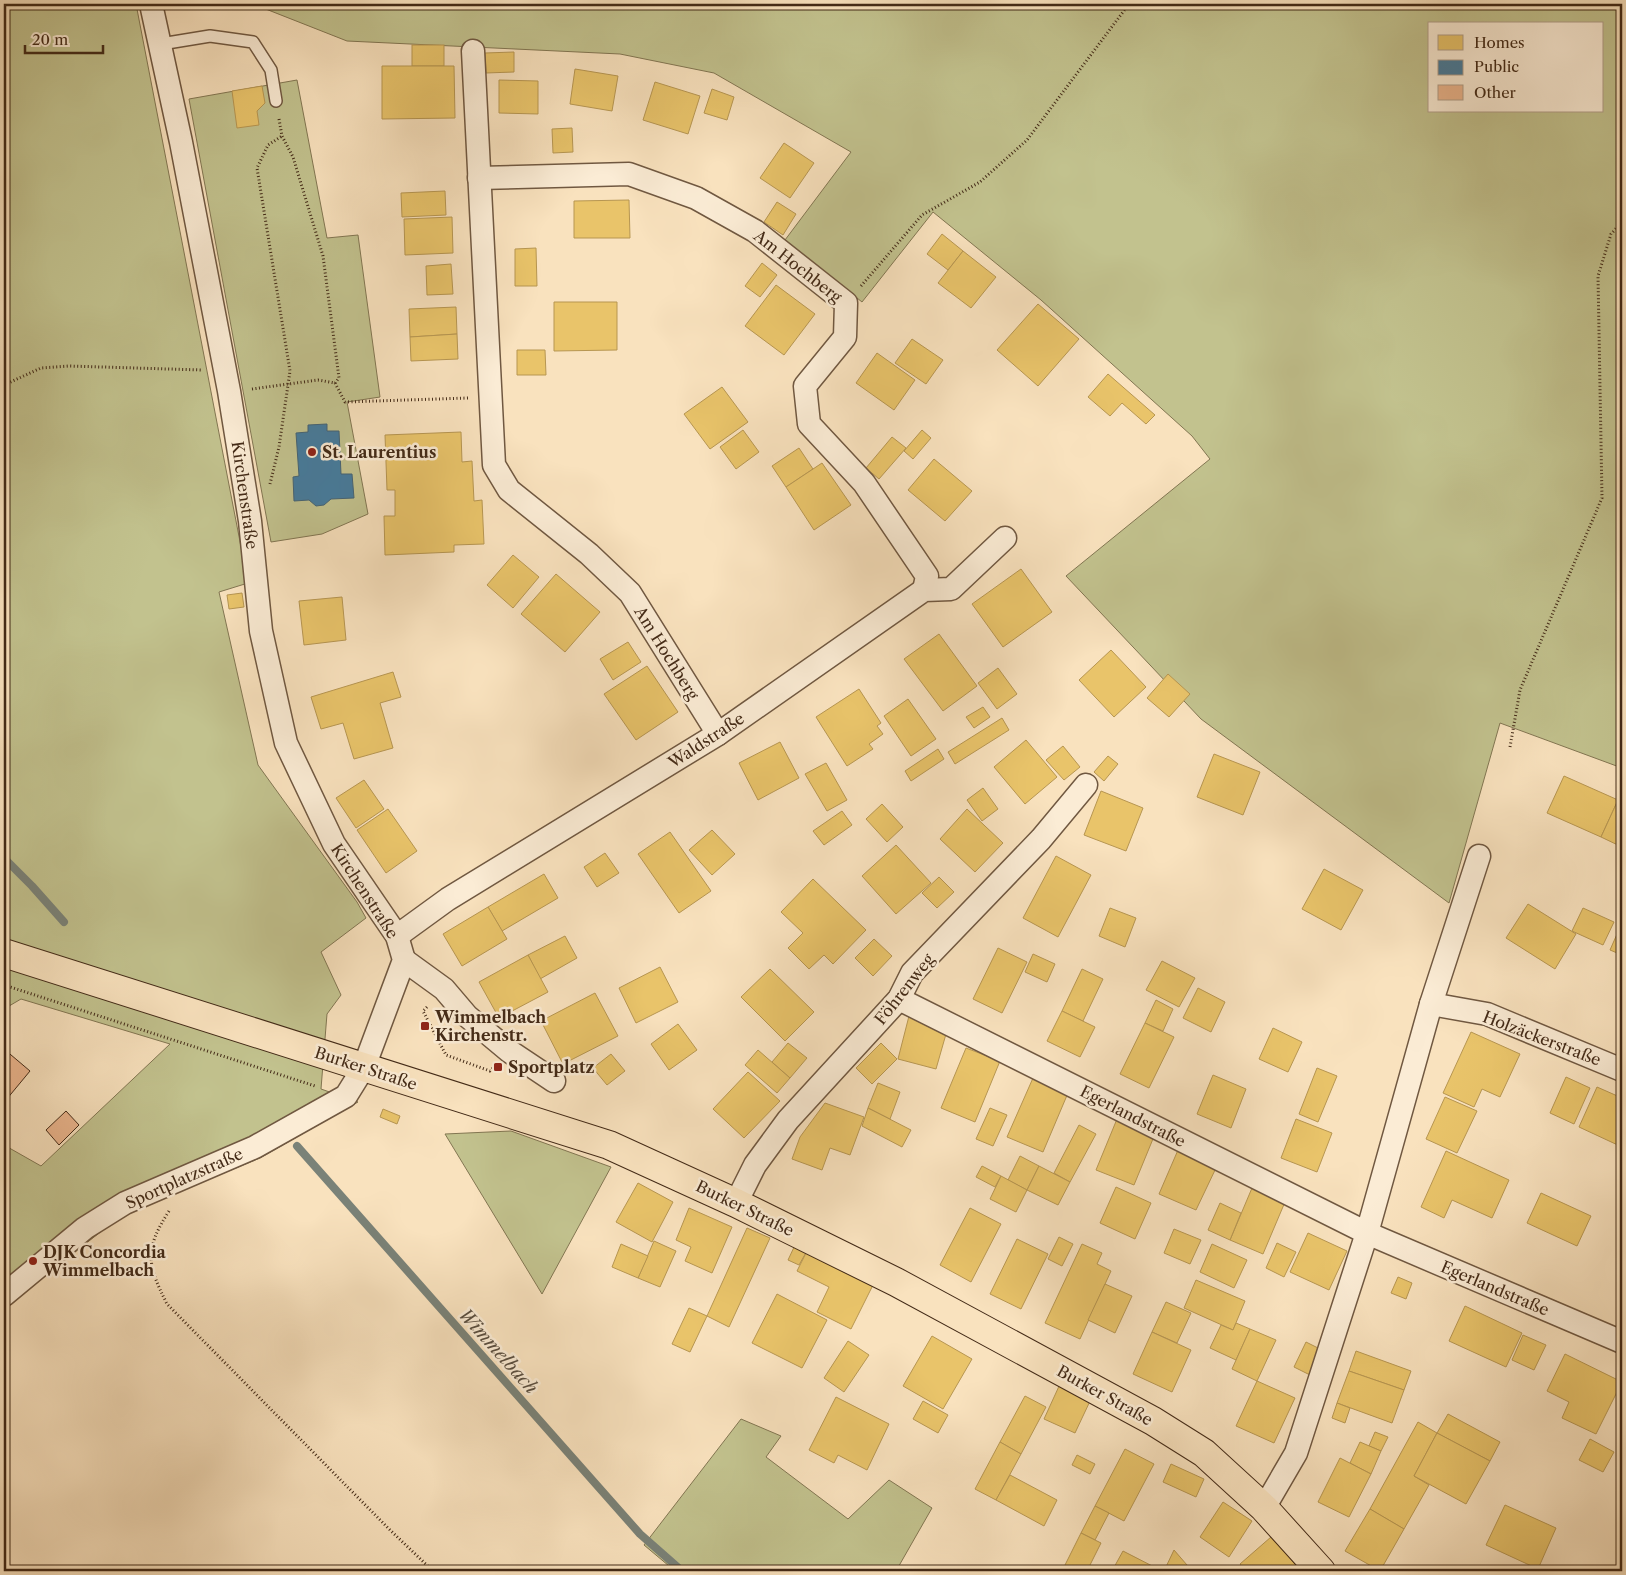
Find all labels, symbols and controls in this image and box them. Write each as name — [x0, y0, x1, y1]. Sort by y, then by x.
scale bar — [25, 22, 102, 54]
legend — [1428, 22, 1604, 112]
text: 20 m — [32, 30, 68, 49]
text: Homes — [1474, 33, 1525, 52]
text: Public — [1474, 57, 1519, 76]
text: Other — [1474, 83, 1517, 102]
street label: Am Hochberg — [749, 225, 846, 307]
street label: Kirchenstraße — [228, 440, 262, 550]
place label: St. Laurentius — [322, 442, 436, 462]
marker: St. Laurentius — [306, 446, 318, 458]
street label: Am Hochberg — [630, 602, 704, 704]
street label: Waldstraße — [663, 708, 748, 773]
street label: Kirchenstraße — [327, 840, 403, 942]
street label: Föhrenweg — [870, 949, 938, 1029]
street label: Holzäckerstraße — [1480, 1006, 1604, 1070]
place label: Wimmelbach Kirchenstr. — [434, 1007, 546, 1045]
marker: Wimmelbach Kirchenstr. — [419, 1020, 431, 1032]
street label: Burker Straße — [312, 1042, 420, 1094]
place label: Sportplatz — [508, 1057, 594, 1077]
marker: Sportplatz — [492, 1061, 504, 1073]
street label: Egerlandstraße — [1077, 1081, 1189, 1151]
street label: Sportplatzstraße — [122, 1143, 246, 1213]
street label: Burker Straße — [693, 1176, 797, 1240]
place label: DJK Concordia Wimmelbach — [42, 1242, 167, 1280]
marker: DJK Concordia Wimmelbach — [27, 1255, 39, 1267]
street label: Egerlandstraße — [1438, 1256, 1552, 1320]
water label: Wimmelbach — [454, 1304, 542, 1398]
street label: Burker Straße — [1054, 1360, 1156, 1430]

